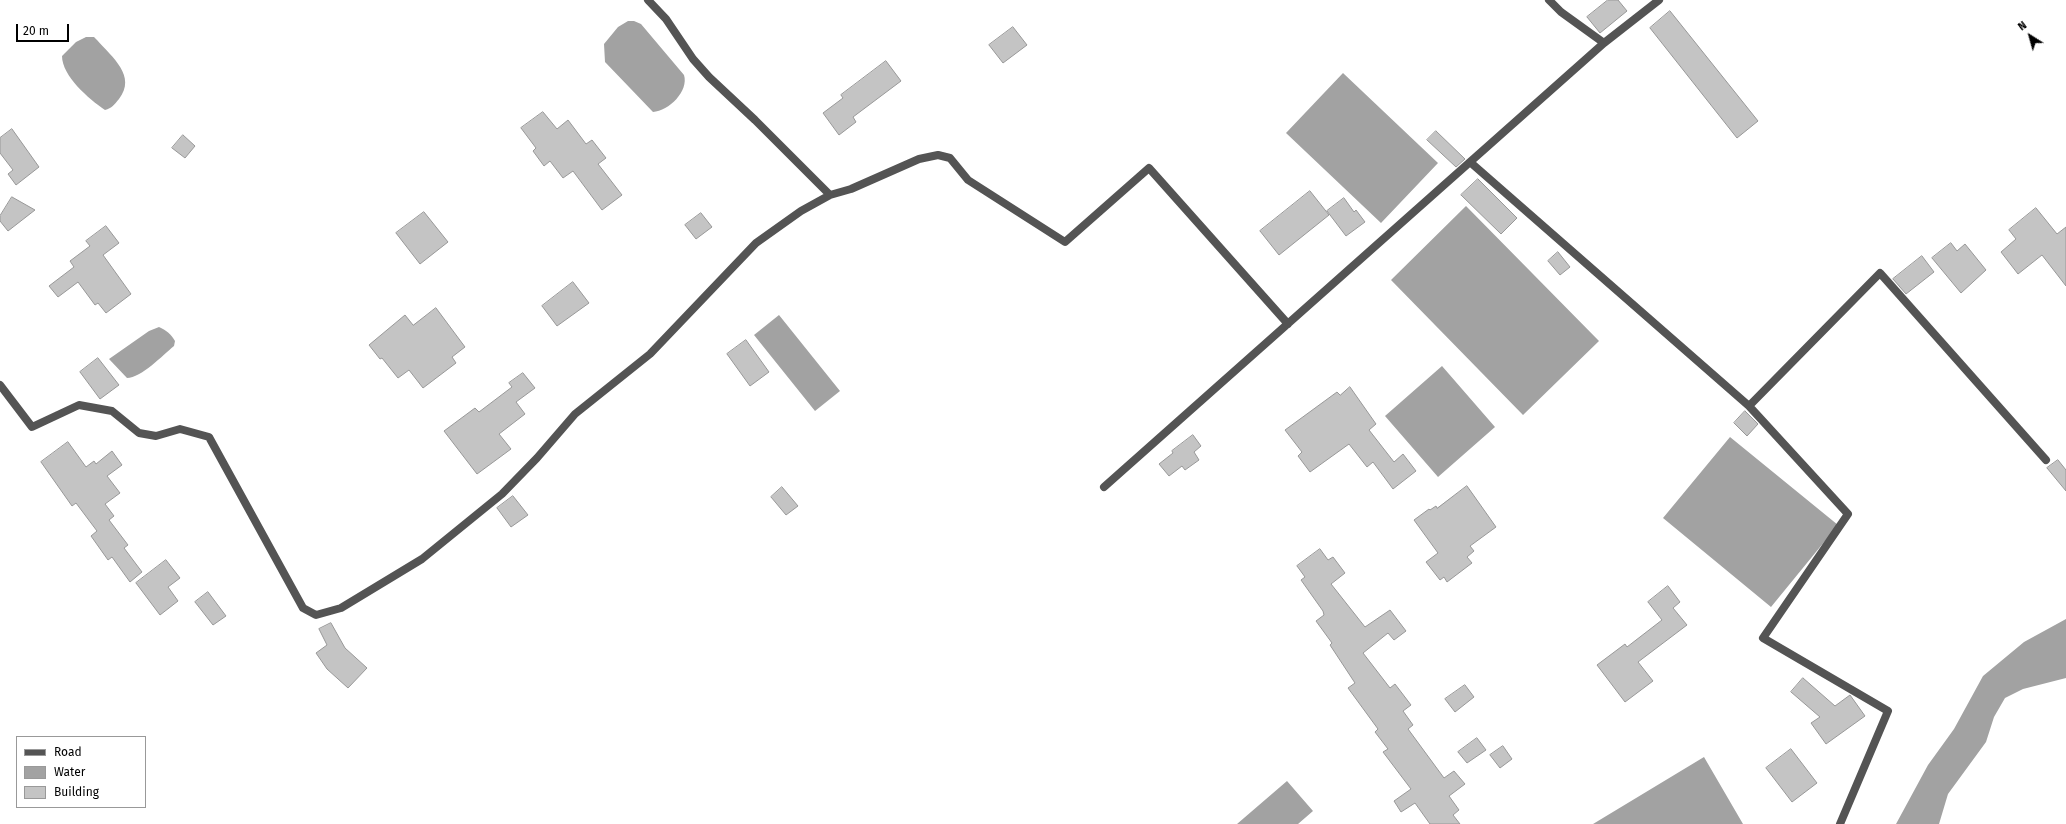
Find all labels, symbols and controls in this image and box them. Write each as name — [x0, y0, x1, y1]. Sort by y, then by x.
scale bar — [18, 16, 71, 42]
north arrow — [2010, 16, 2050, 56]
text: N — [2016, 19, 2029, 33]
text: 20 m — [23, 24, 49, 38]
legend — [16, 736, 146, 808]
text: Road — [54, 745, 82, 759]
text: Water — [54, 765, 85, 779]
text: Building — [54, 785, 99, 799]

